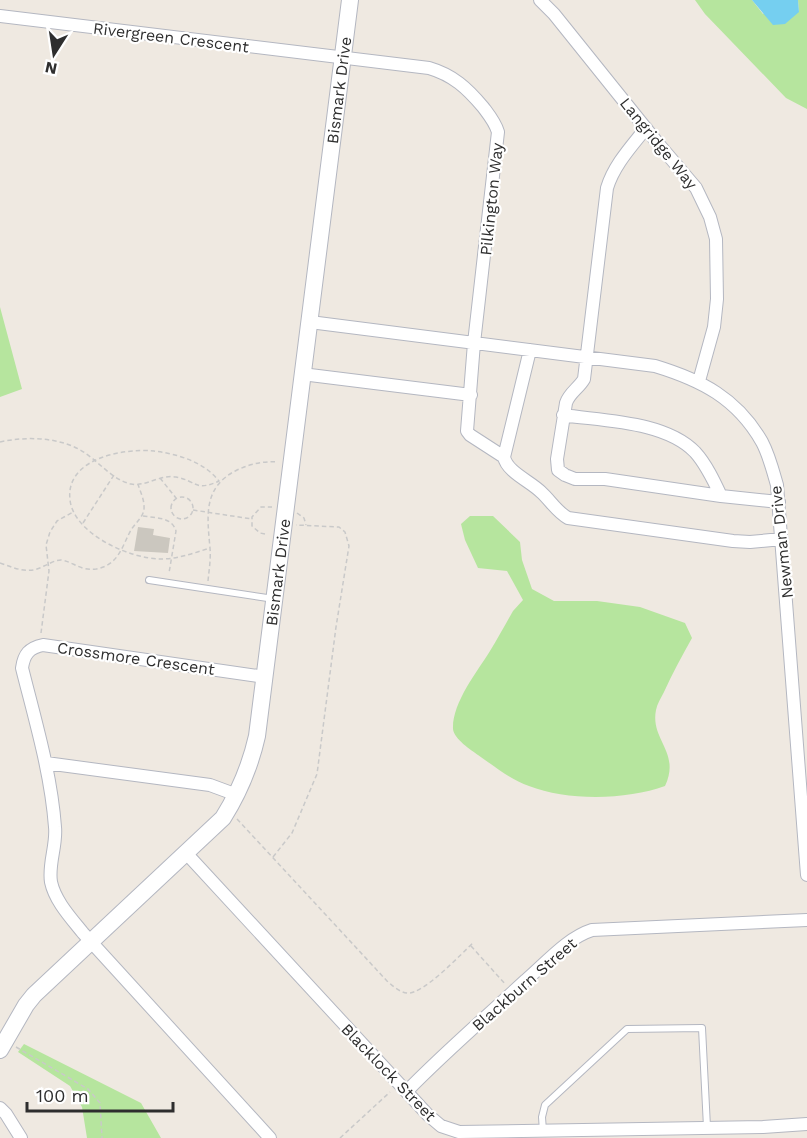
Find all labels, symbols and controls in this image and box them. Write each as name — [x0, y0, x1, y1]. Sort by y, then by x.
street label: Rivergreen Crescent — [92, 19, 250, 57]
north arrow — [24, 24, 84, 84]
street label: Bismark Drive — [323, 35, 355, 145]
text: N — [43, 58, 59, 79]
street label: Langridge Way — [616, 94, 702, 193]
street label: Pilkington Way — [476, 141, 507, 256]
street label: Newman Drive — [766, 485, 797, 599]
street label: Bismark Drive — [262, 518, 294, 627]
street label: Crossmore Crescent — [56, 638, 216, 679]
street label: Blackburn Street — [468, 934, 581, 1035]
street label: Blacklock Street — [337, 1020, 440, 1125]
scale bar — [27, 1075, 172, 1113]
text: 100 m — [36, 1085, 89, 1106]

